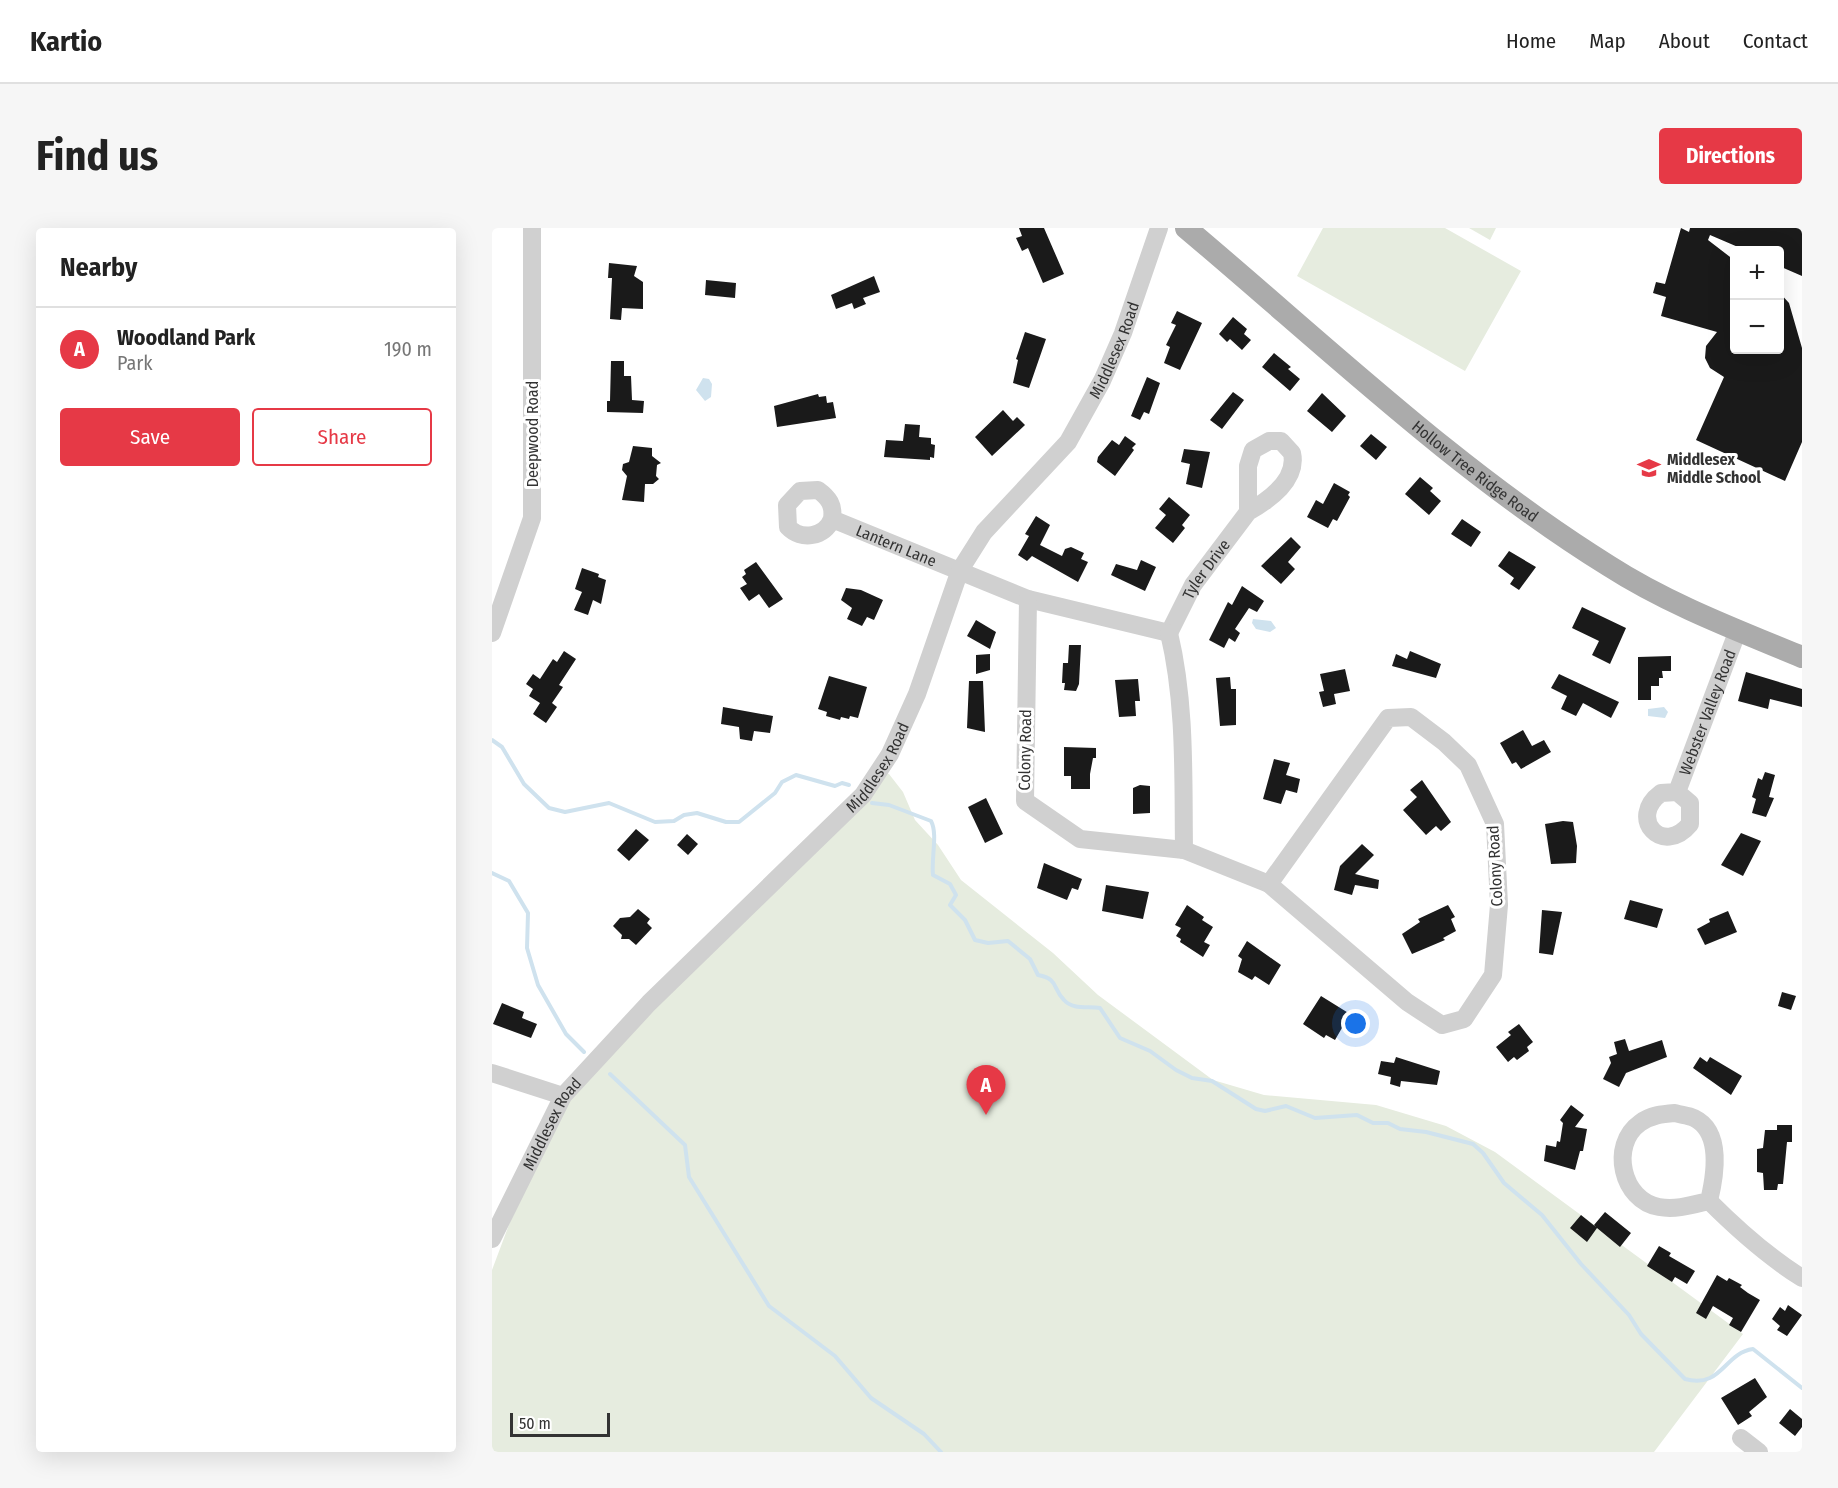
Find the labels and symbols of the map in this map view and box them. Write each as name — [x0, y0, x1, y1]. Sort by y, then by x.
street label: Middlesex Road — [1085, 299, 1143, 402]
street label: Deepwood Road — [523, 381, 542, 487]
street label: Hollow Tree Ridge Road — [1408, 416, 1542, 526]
place label: Middlesex Middle School — [1667, 450, 1762, 487]
school or university icon: Middlesex Middle School — [1636, 455, 1662, 481]
street label: Lantern Lane — [853, 520, 939, 570]
street label: Tyler Drive — [1178, 535, 1234, 602]
street label: Webster Valley Road — [1675, 647, 1739, 778]
street label: Colony Road — [1015, 709, 1035, 791]
street label: Middlesex Road — [842, 719, 913, 816]
street label: Colony Road — [1483, 825, 1507, 907]
your location — [1341, 1009, 1370, 1038]
pin: A — [966, 1066, 1006, 1115]
street label: Middlesex Road — [518, 1073, 585, 1173]
scale bar — [510, 1410, 610, 1438]

